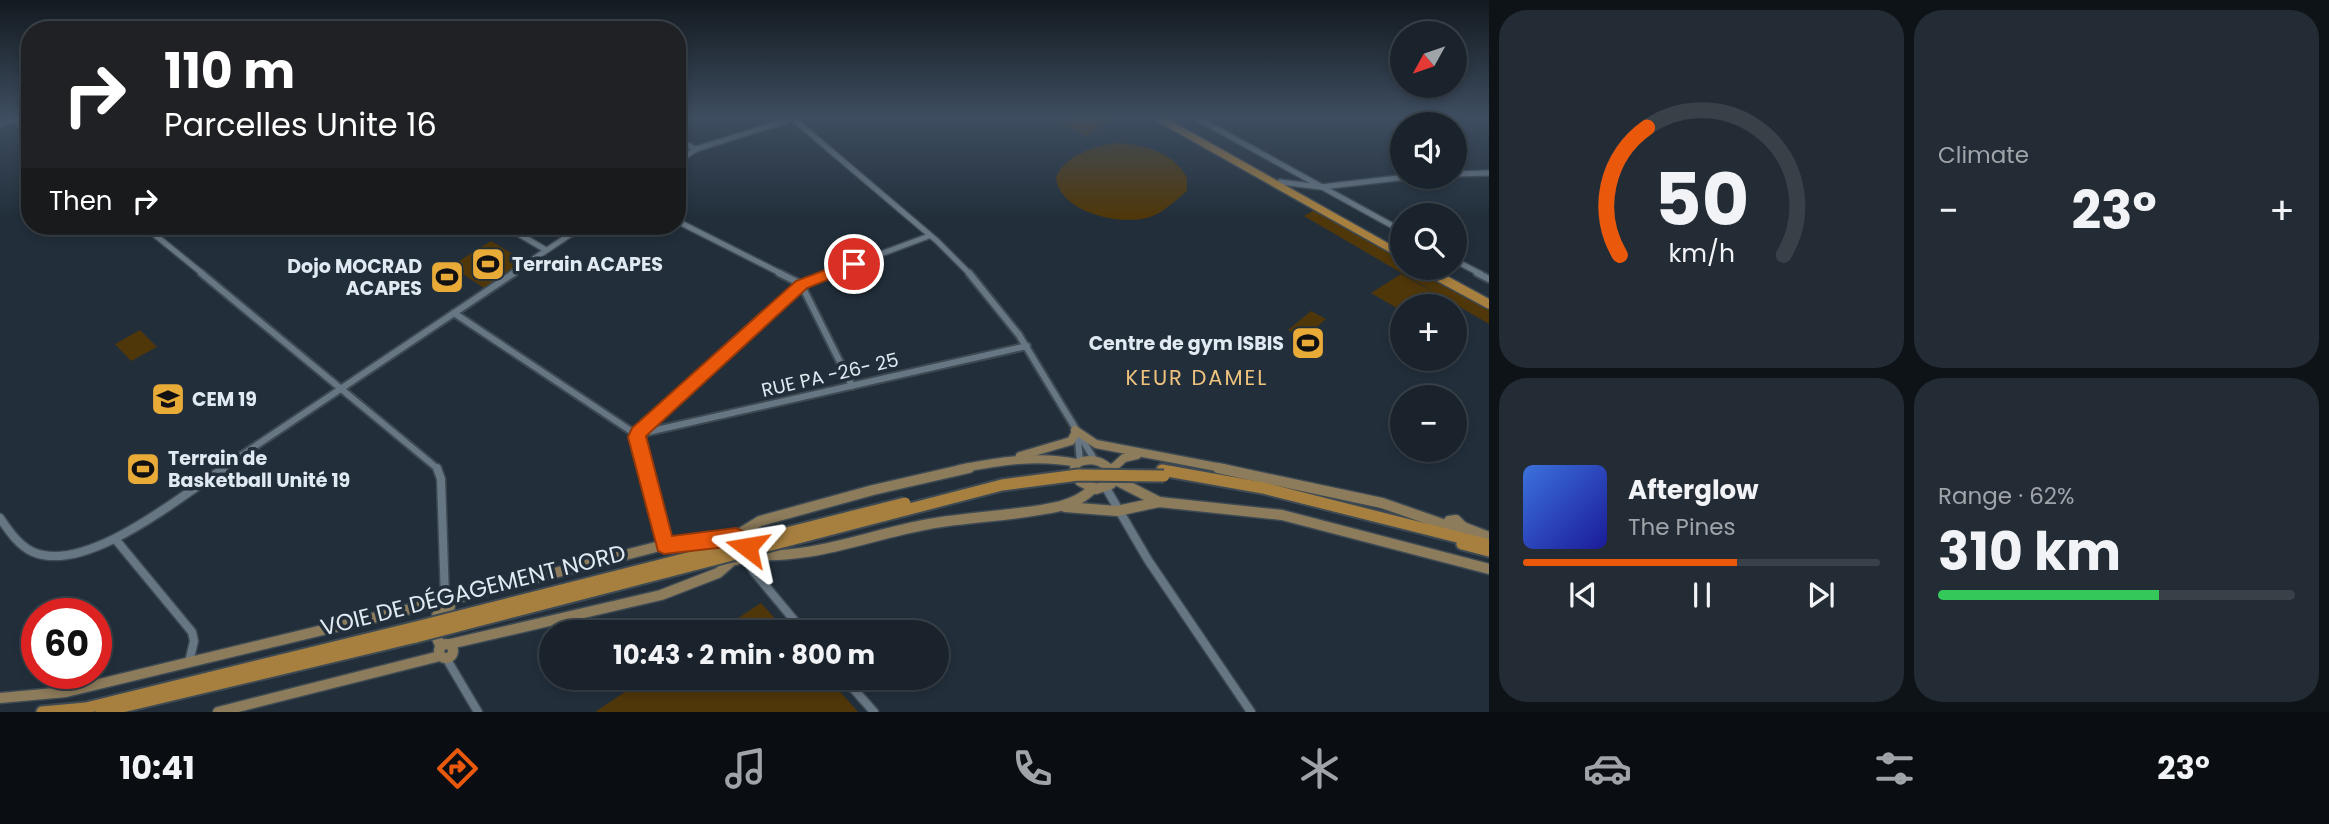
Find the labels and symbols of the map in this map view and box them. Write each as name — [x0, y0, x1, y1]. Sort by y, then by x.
north arrow — [1390, 21, 1466, 98]
pin — [824, 234, 884, 294]
sports icon: Terrain ACAPES — [469, 245, 507, 283]
place label: Terrain ACAPES — [512, 251, 663, 278]
place label: Dojo MOCRAD ACAPES — [287, 253, 422, 302]
sports icon: Dojo MOCRAD ACAPES — [428, 258, 466, 296]
sports icon: Centre de gym ISBIS — [1289, 324, 1327, 362]
place label: Centre de gym ISBIS — [1089, 330, 1284, 357]
street label: RUE PA -26- 25 — [759, 346, 901, 404]
district label: KEUR DAMEL — [1126, 363, 1268, 392]
school or university icon: CEM 19 — [149, 380, 187, 418]
place label: CEM 19 — [192, 386, 257, 413]
place label: Terrain de Basketball Unité 19 — [168, 445, 350, 494]
sports icon: Terrain de Basketball Unité 19 — [124, 450, 162, 488]
position arrow — [710, 510, 784, 584]
street label: VOIE DE DÉGAGEMENT NORD — [317, 537, 629, 643]
speed limit sign: 60 — [21, 598, 112, 689]

